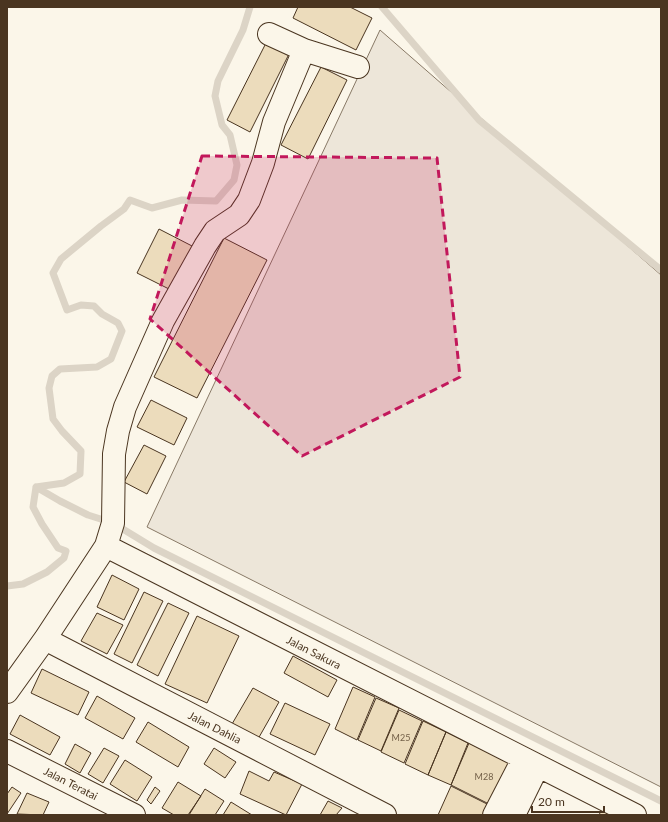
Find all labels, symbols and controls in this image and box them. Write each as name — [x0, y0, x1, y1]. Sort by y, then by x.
street label: Jalan Sakura — [285, 633, 343, 671]
street label: Jalan Dahlia — [186, 708, 244, 746]
house number: M25 — [392, 732, 410, 743]
street label: Jalan Teratai — [42, 764, 101, 802]
house number: M28 — [475, 771, 493, 782]
scale bar — [532, 788, 604, 814]
text: 20 m — [538, 794, 565, 809]

